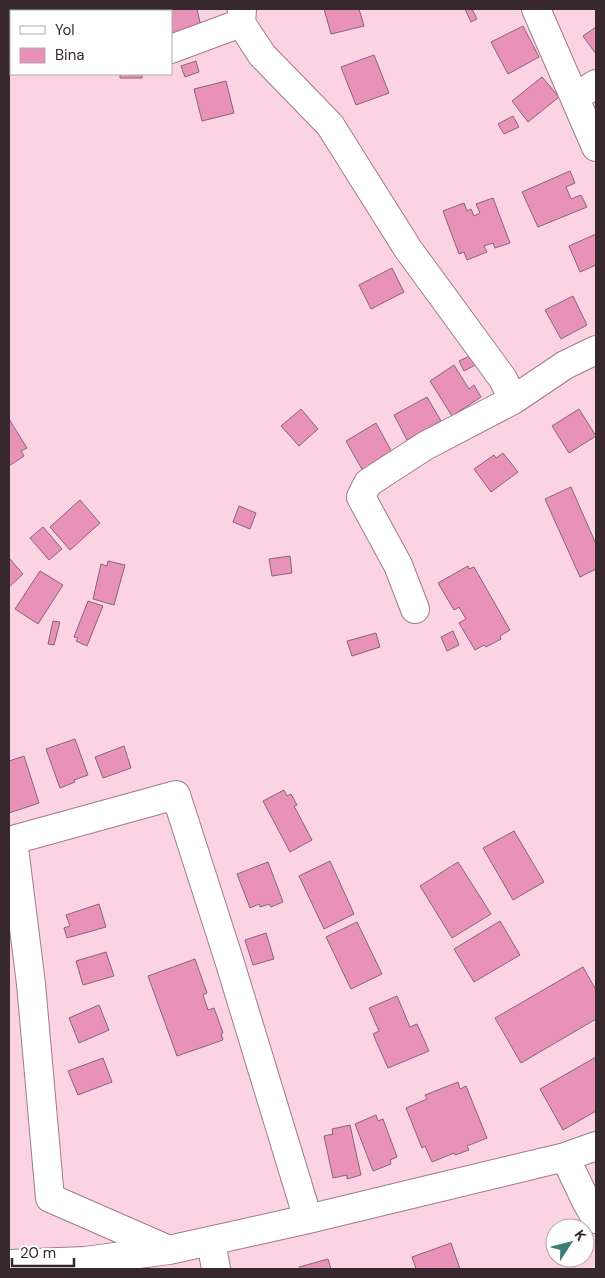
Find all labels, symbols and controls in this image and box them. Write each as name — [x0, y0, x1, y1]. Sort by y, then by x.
legend — [10, 10, 172, 75]
text: Yol — [55, 20, 75, 40]
text: Bina — [55, 45, 84, 65]
north arrow — [545, 1218, 595, 1268]
text: K — [571, 1226, 590, 1244]
scale bar — [12, 1236, 75, 1268]
text: 20 m — [20, 1243, 56, 1263]

